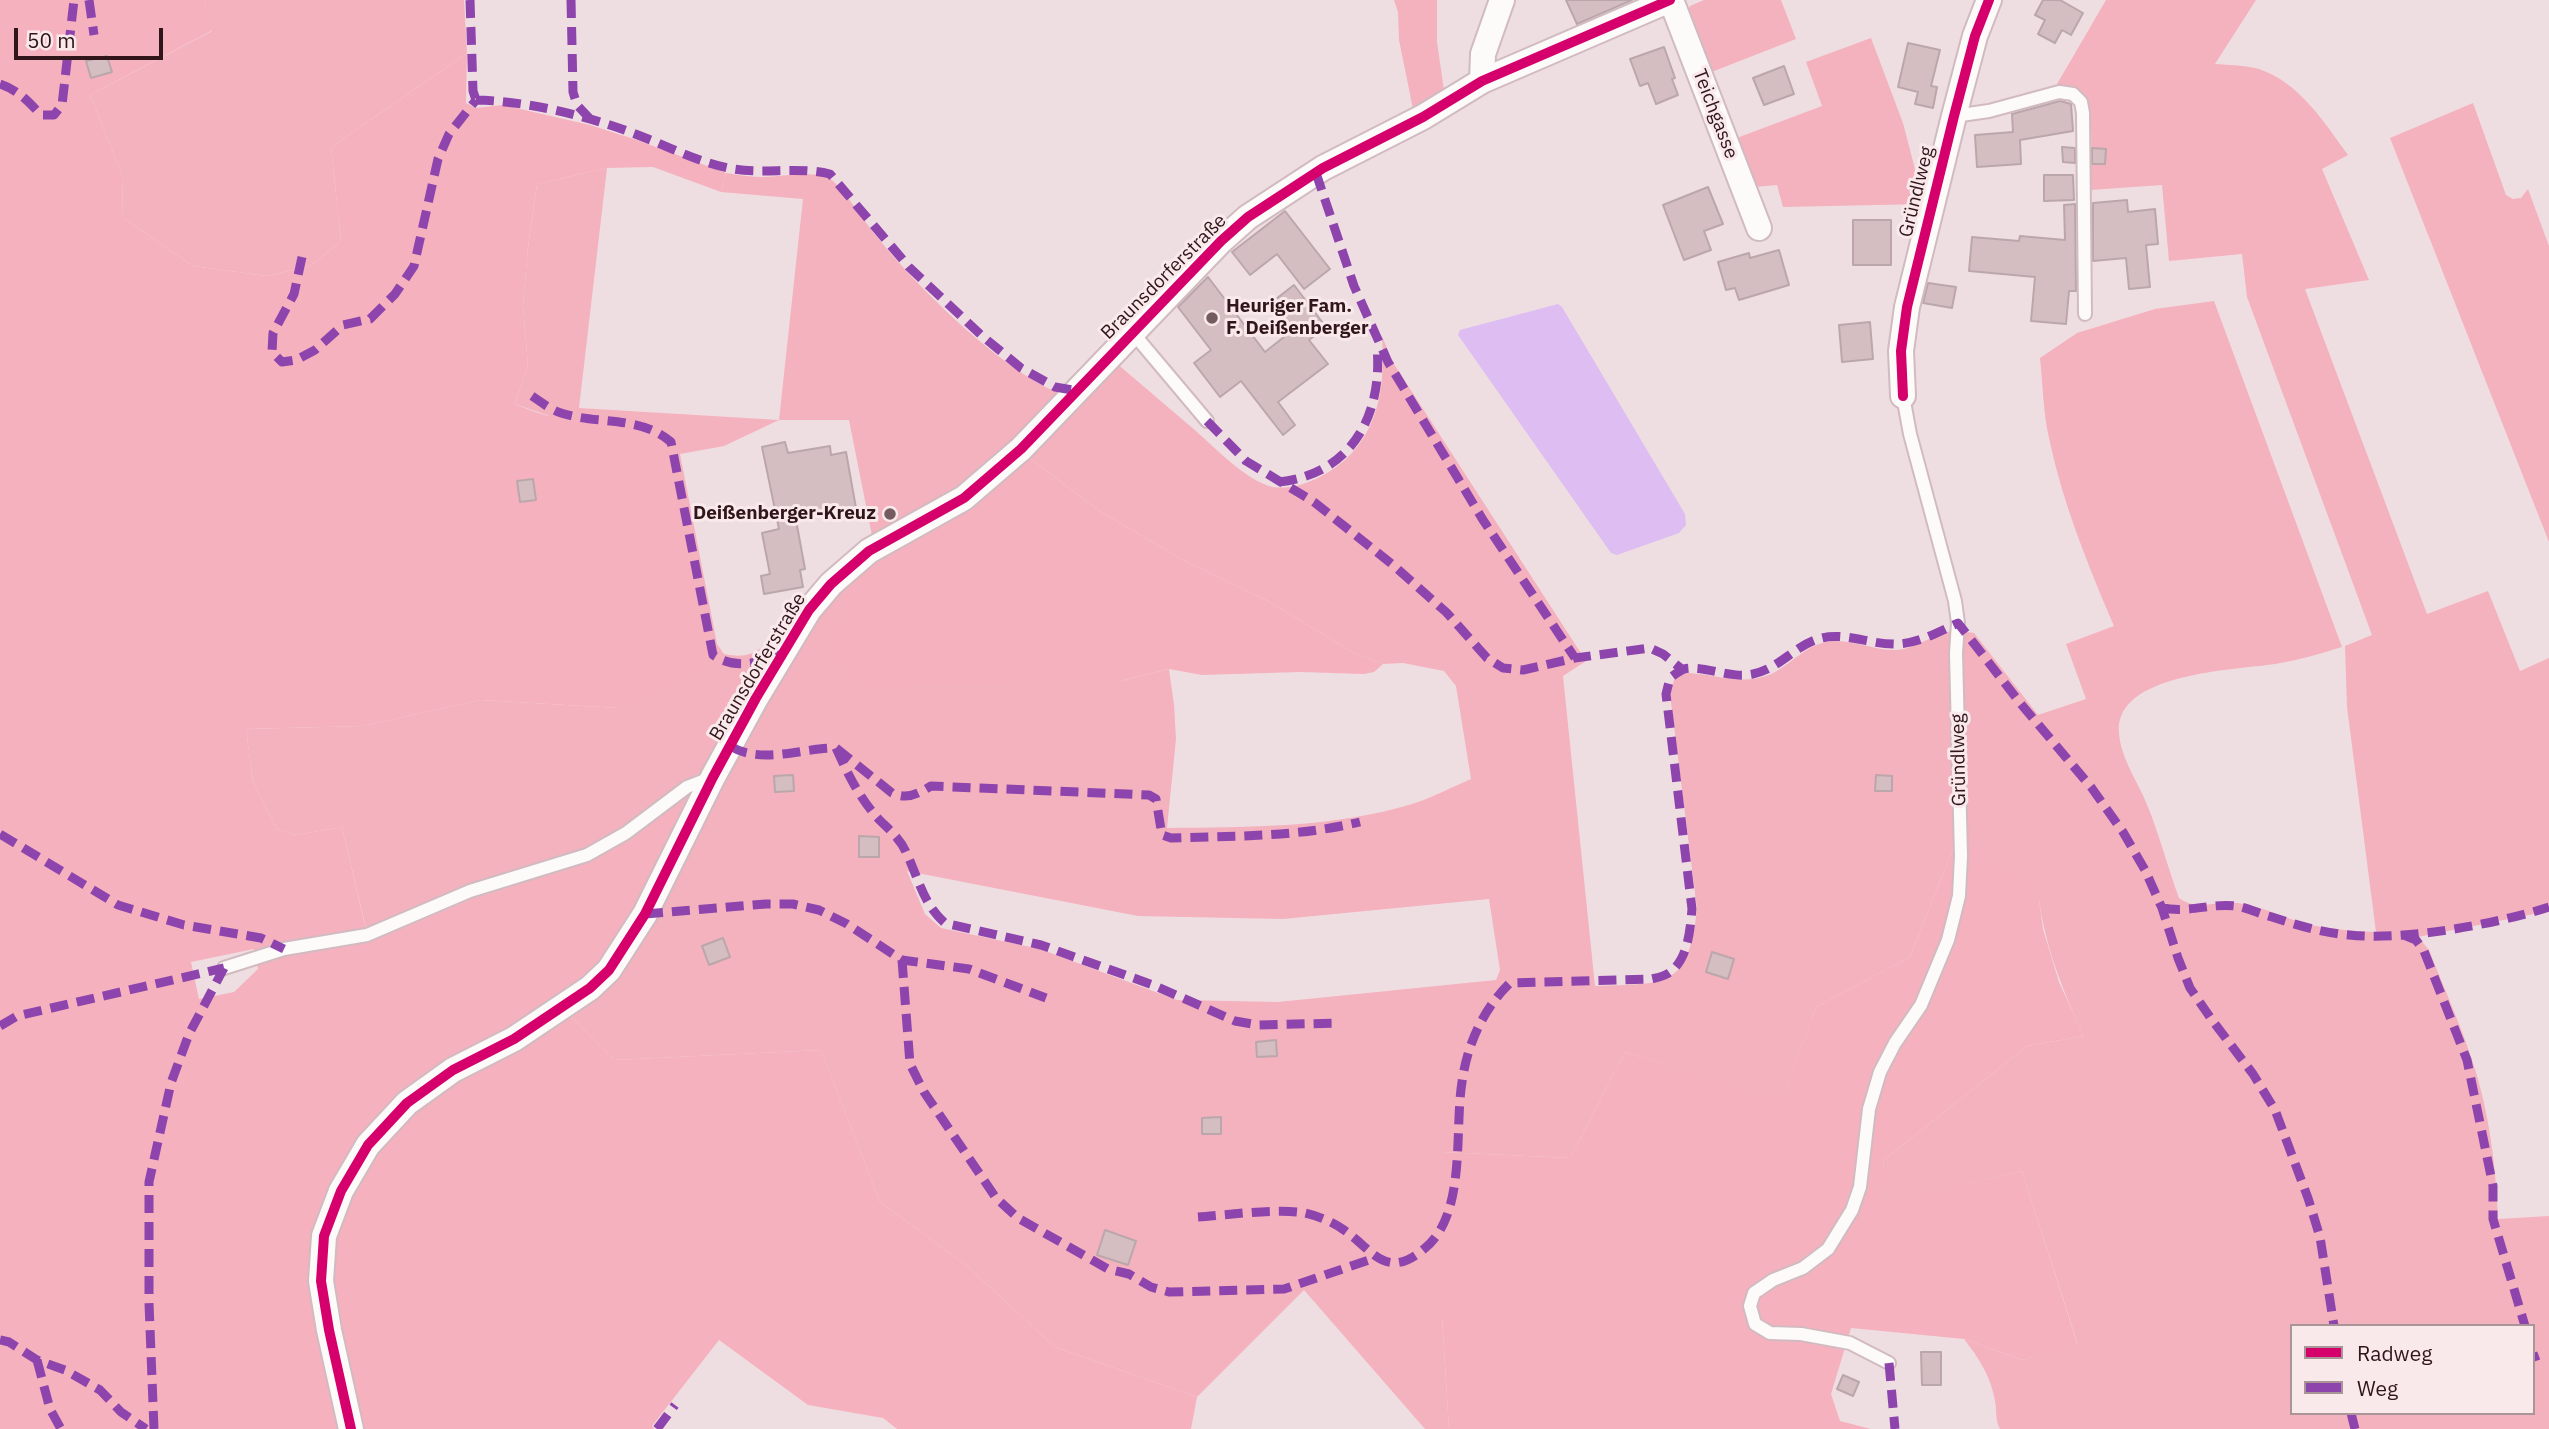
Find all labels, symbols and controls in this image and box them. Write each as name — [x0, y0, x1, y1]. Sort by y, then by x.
scale bar — [18, 14, 166, 58]
text: 50 m — [27, 26, 76, 54]
street label: Teichgasse — [1687, 66, 1743, 162]
street label: Gründlweg — [1895, 144, 1939, 240]
street label: Braunsdorferstraße — [1097, 210, 1231, 344]
place label: Heuriger Fam. F. Deißenberger — [1226, 296, 1369, 340]
marker: Heuriger Fam. F. Deißenberger — [1204, 310, 1220, 326]
place label: Deißenberger-Kreuz — [693, 503, 876, 525]
marker: Deißenberger-Kreuz — [882, 506, 898, 522]
street label: Braunsdorferstraße — [705, 589, 811, 745]
street label: Gründlweg — [1947, 713, 1971, 807]
legend — [2290, 1324, 2535, 1415]
text: Radweg — [2357, 1339, 2432, 1367]
text: Weg — [2357, 1374, 2398, 1402]

